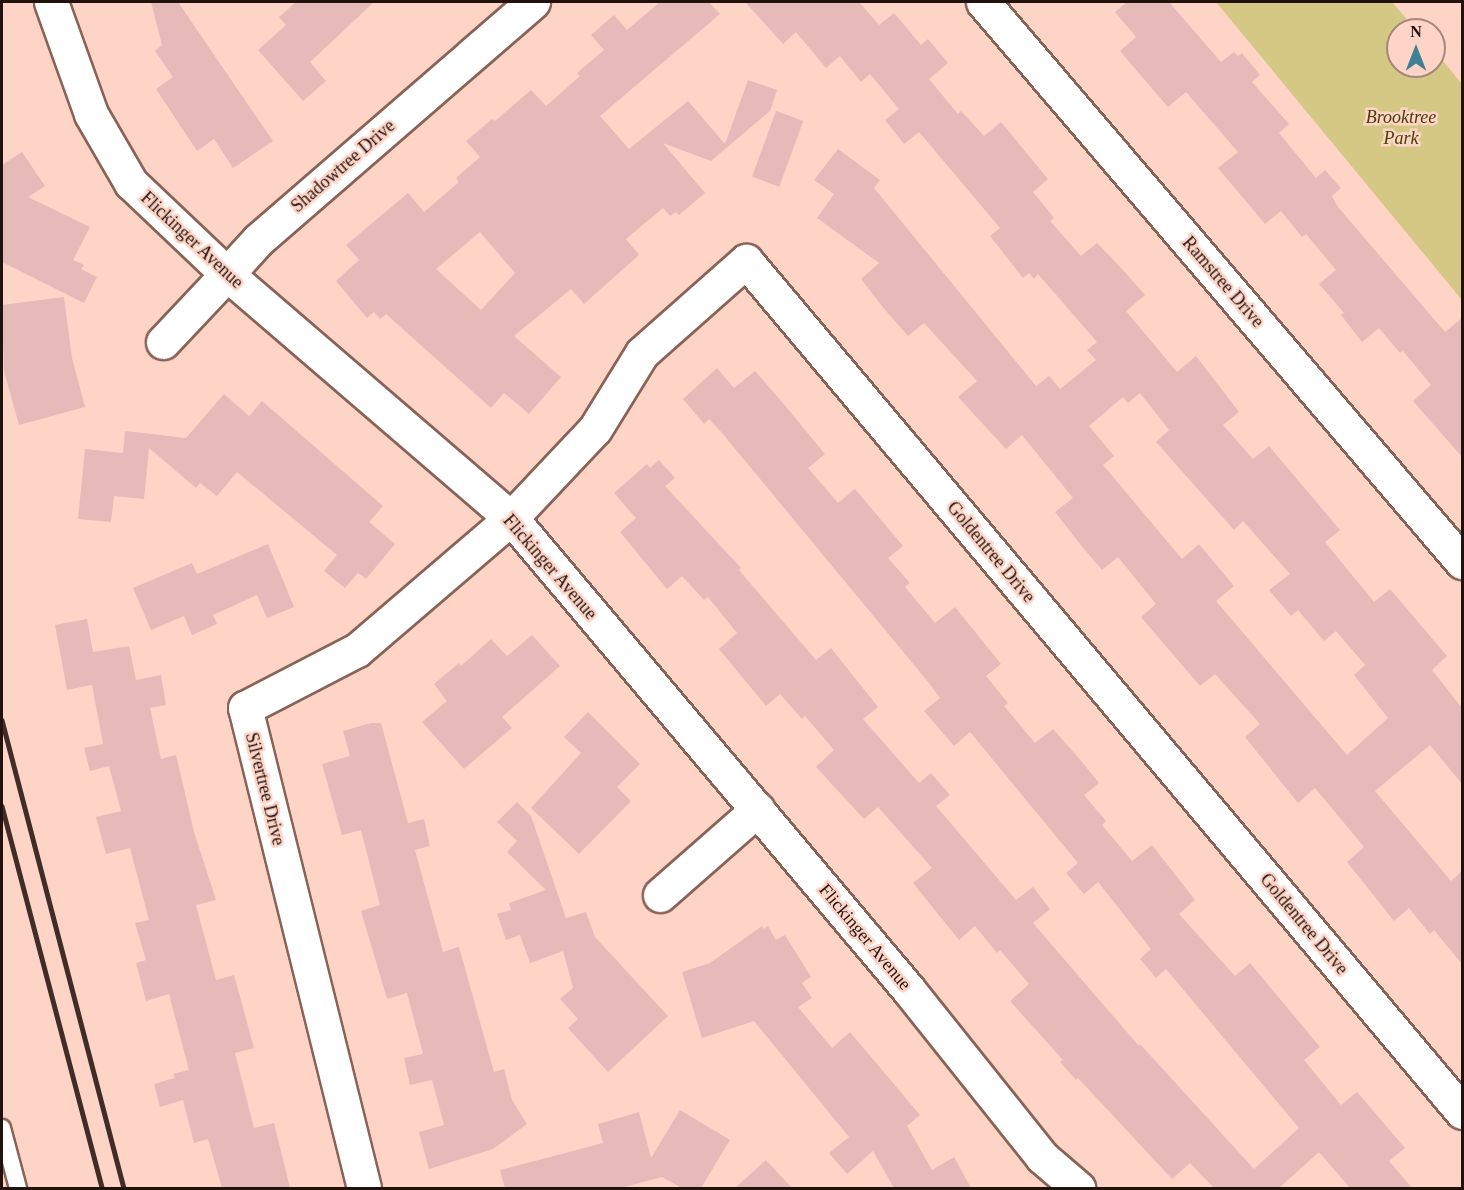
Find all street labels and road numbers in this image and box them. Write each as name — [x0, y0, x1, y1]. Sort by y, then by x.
street label: Shadowtree Drive — [287, 115, 399, 217]
street label: Flickinger Avenue — [136, 187, 248, 293]
street label: Ramstree Drive — [1178, 232, 1268, 332]
street label: Goldentree Drive — [942, 497, 1040, 607]
street label: Flickinger Avenue — [498, 510, 602, 624]
street label: Silvertree Drive — [241, 730, 289, 848]
street label: Goldentree Drive — [1255, 869, 1353, 979]
street label: Flickinger Avenue — [814, 879, 916, 995]

